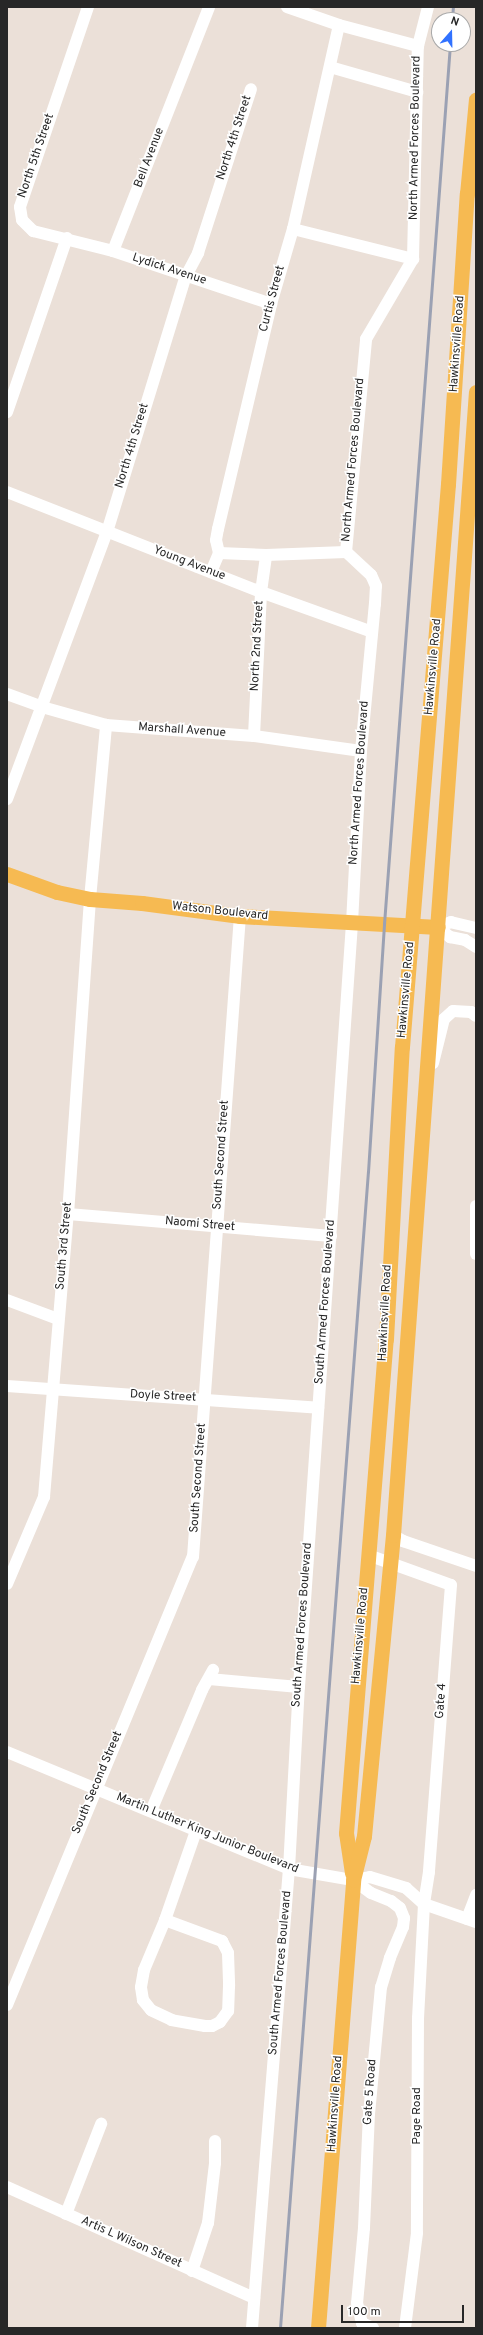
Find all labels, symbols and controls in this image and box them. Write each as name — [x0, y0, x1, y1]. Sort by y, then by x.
north arrow — [431, 12, 471, 52]
text: N — [449, 14, 461, 30]
street label: North Armed Forces Boulevard — [407, 55, 425, 221]
street label: North 4th Street — [215, 94, 255, 182]
street label: North 5th Street — [16, 112, 58, 200]
street label: Bell Avenue — [132, 126, 168, 190]
street label: Lydick Avenue — [130, 251, 208, 289]
street label: Curtis Street — [257, 264, 289, 334]
street label: Hawkinsville Road — [447, 295, 469, 393]
street label: North Armed Forces Boulevard — [340, 377, 368, 543]
street label: North 4th Street — [113, 402, 153, 490]
street label: Young Avenue — [151, 544, 227, 584]
street label: North 2nd Street — [248, 600, 268, 692]
street label: Hawkinsville Road — [423, 618, 445, 716]
street label: North Armed Forces Boulevard — [347, 700, 373, 866]
street label: Marshall Avenue — [137, 721, 227, 741]
street label: Watson Boulevard — [171, 900, 269, 924]
street label: Hawkinsville Road — [396, 941, 418, 1039]
street label: South Second Street — [211, 1100, 233, 1210]
street label: South 3rd Street — [54, 1201, 76, 1291]
street label: Naomi Street — [164, 1215, 236, 1235]
street label: South Armed Forces Boulevard — [313, 1219, 339, 1385]
street label: Hawkinsville Road — [376, 1264, 396, 1362]
street label: Doyle Street — [129, 1388, 197, 1406]
street label: South Second Street — [188, 1423, 210, 1533]
street label: South Armed Forces Boulevard — [290, 1542, 316, 1708]
street label: Hawkinsville Road — [350, 1587, 372, 1685]
street label: Gate 4 — [434, 1683, 450, 1719]
street label: South Second Street — [70, 1729, 126, 1837]
street label: Martin Luther King Junior Boulevard — [114, 1791, 300, 1877]
street label: South Armed Forces Boulevard — [267, 1890, 295, 2056]
street label: Hawkinsville Road — [325, 2055, 347, 2153]
street label: Gate 5 Road — [362, 2059, 380, 2125]
street label: Page Road — [411, 2087, 425, 2145]
street label: Artis L Wilson Street — [78, 2214, 184, 2272]
scale bar — [343, 2297, 466, 2323]
text: 100 m — [348, 2304, 381, 2320]

